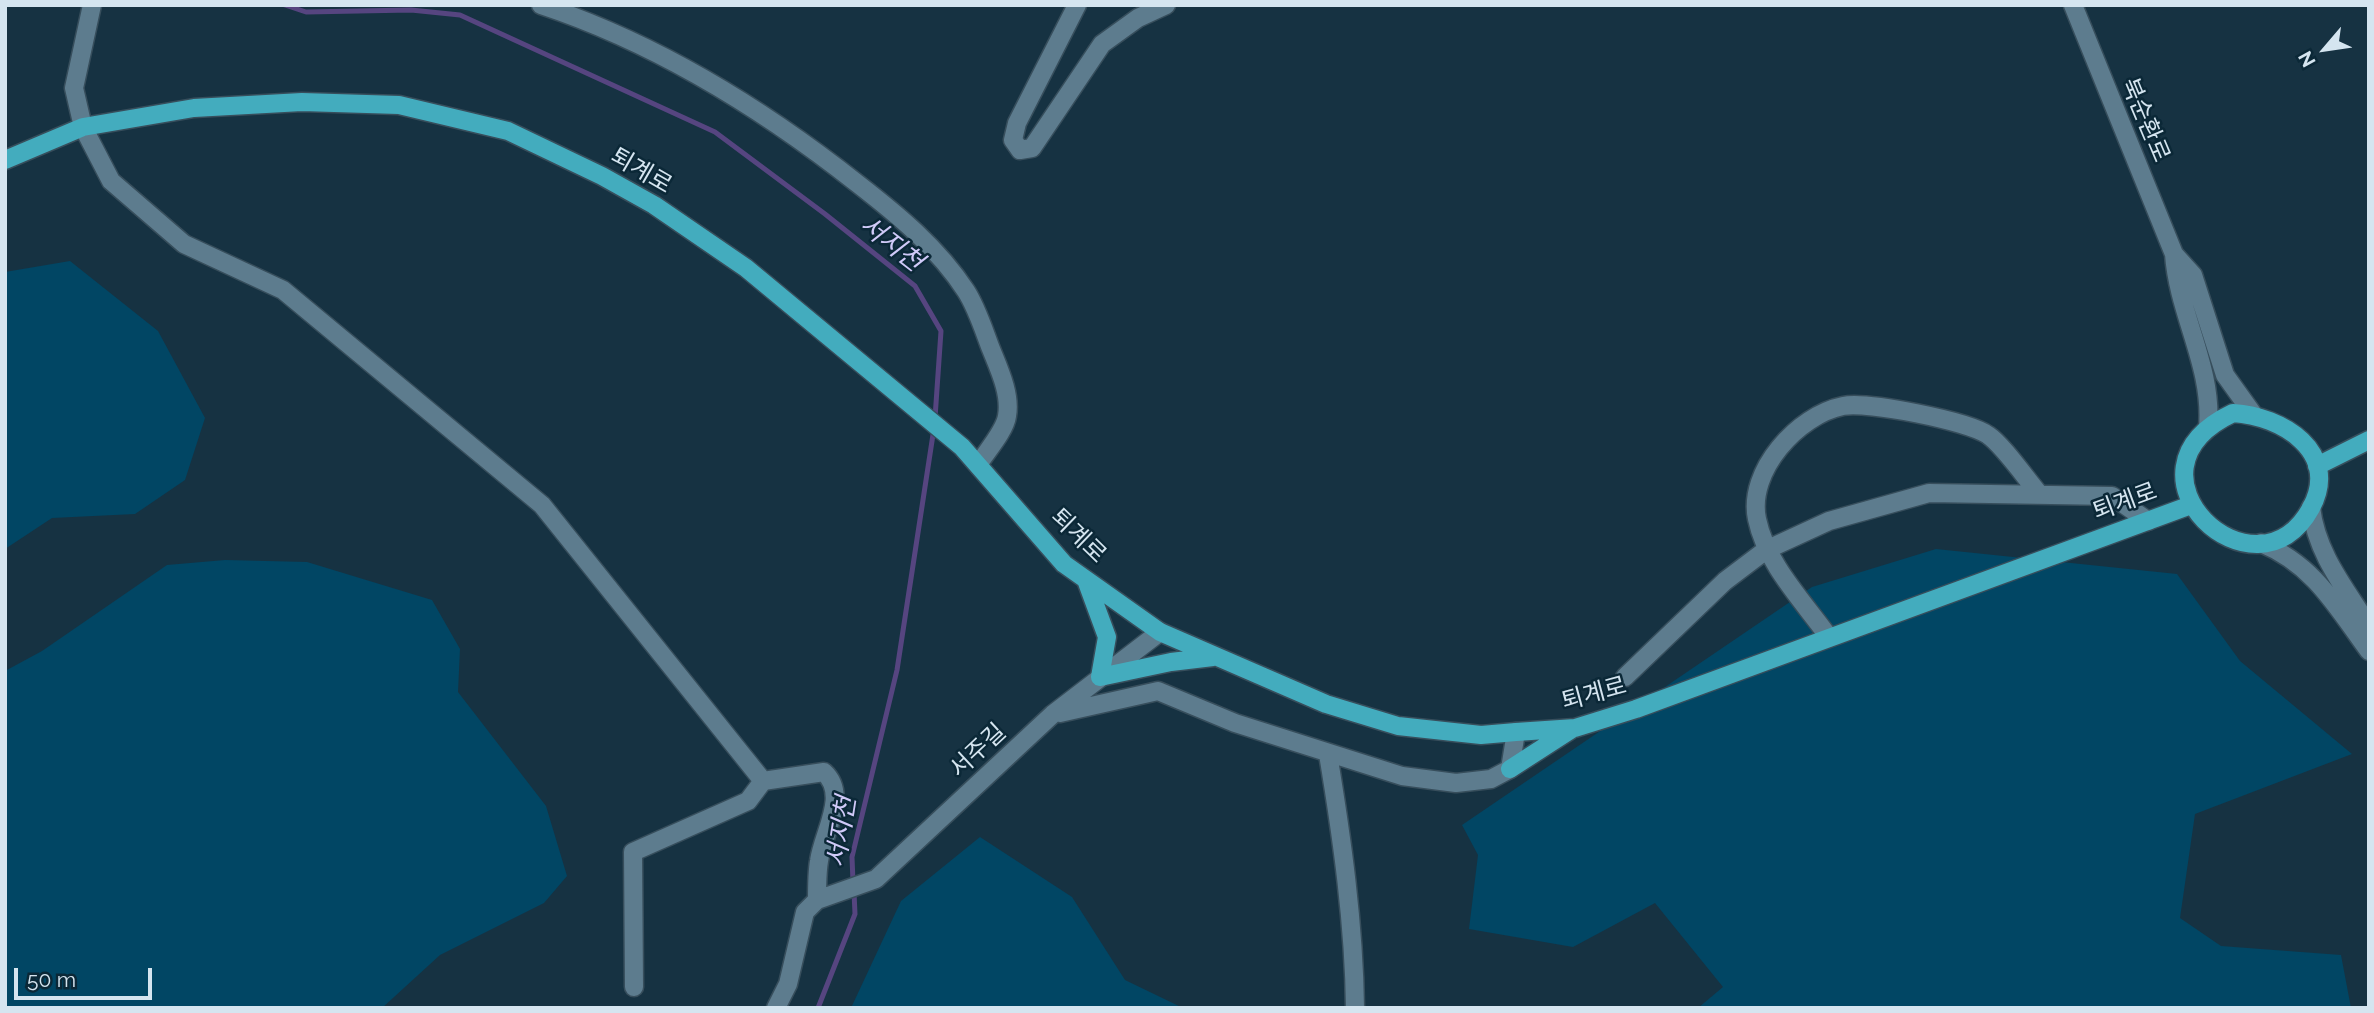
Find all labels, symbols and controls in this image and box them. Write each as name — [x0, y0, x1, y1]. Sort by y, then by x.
north arrow — [2290, 14, 2360, 84]
text: N — [2293, 48, 2320, 71]
street label: 북순환로 — [2114, 74, 2176, 166]
street label: 퇴계로 — [605, 142, 677, 200]
water label: 서지천 — [853, 210, 929, 278]
street label: 퇴계로 — [2089, 477, 2161, 527]
street label: 퇴계로 — [1044, 503, 1112, 569]
street label: 퇴계로 — [1558, 672, 1630, 716]
street label: 서주길 — [944, 718, 1012, 784]
water label: 서지천 — [821, 794, 863, 870]
scale bar — [18, 954, 156, 998]
text: 50 m — [27, 967, 76, 992]

